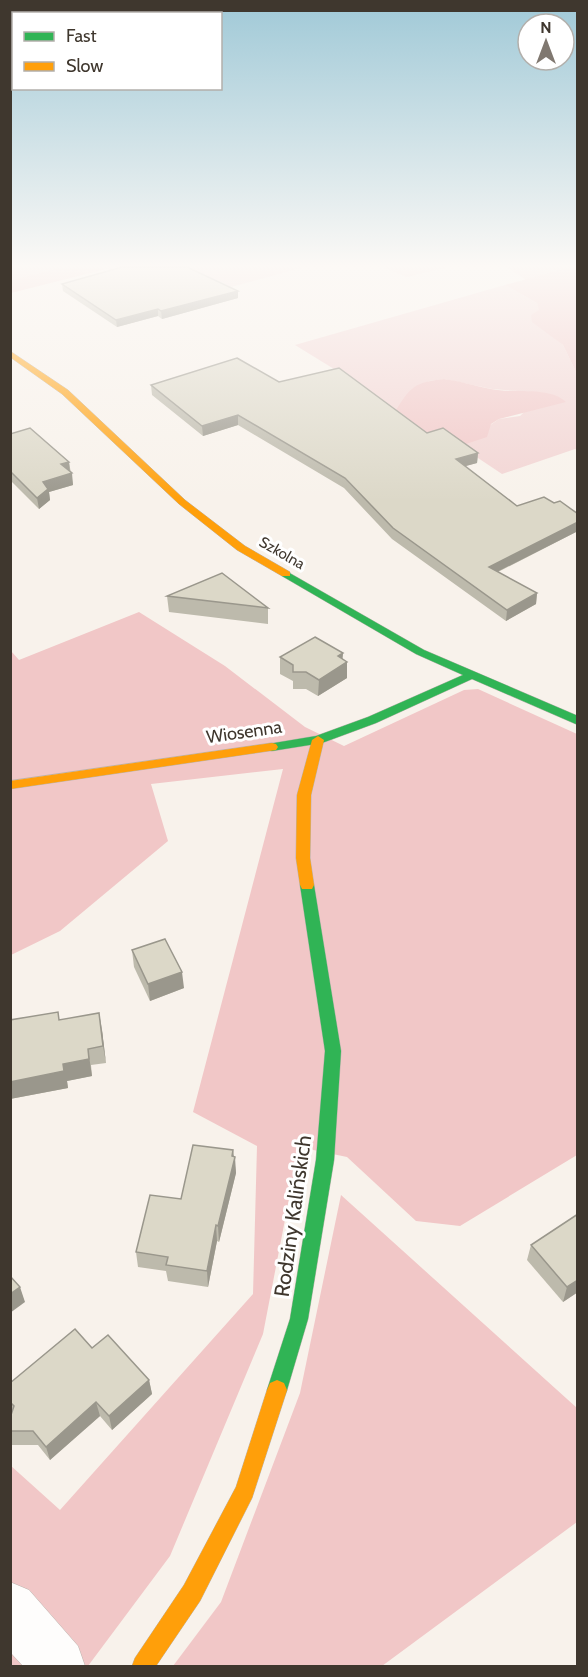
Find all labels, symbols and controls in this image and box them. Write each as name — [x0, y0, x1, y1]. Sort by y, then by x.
legend — [12, 12, 222, 90]
north arrow — [516, 12, 576, 72]
text: N — [540, 18, 552, 37]
text: Fast — [66, 25, 97, 47]
text: Slow — [66, 55, 103, 77]
street label: Szkolna — [256, 533, 309, 574]
street label: Wiosenna — [205, 716, 284, 748]
street label: Rodziny Kalińskich — [269, 1133, 316, 1298]

